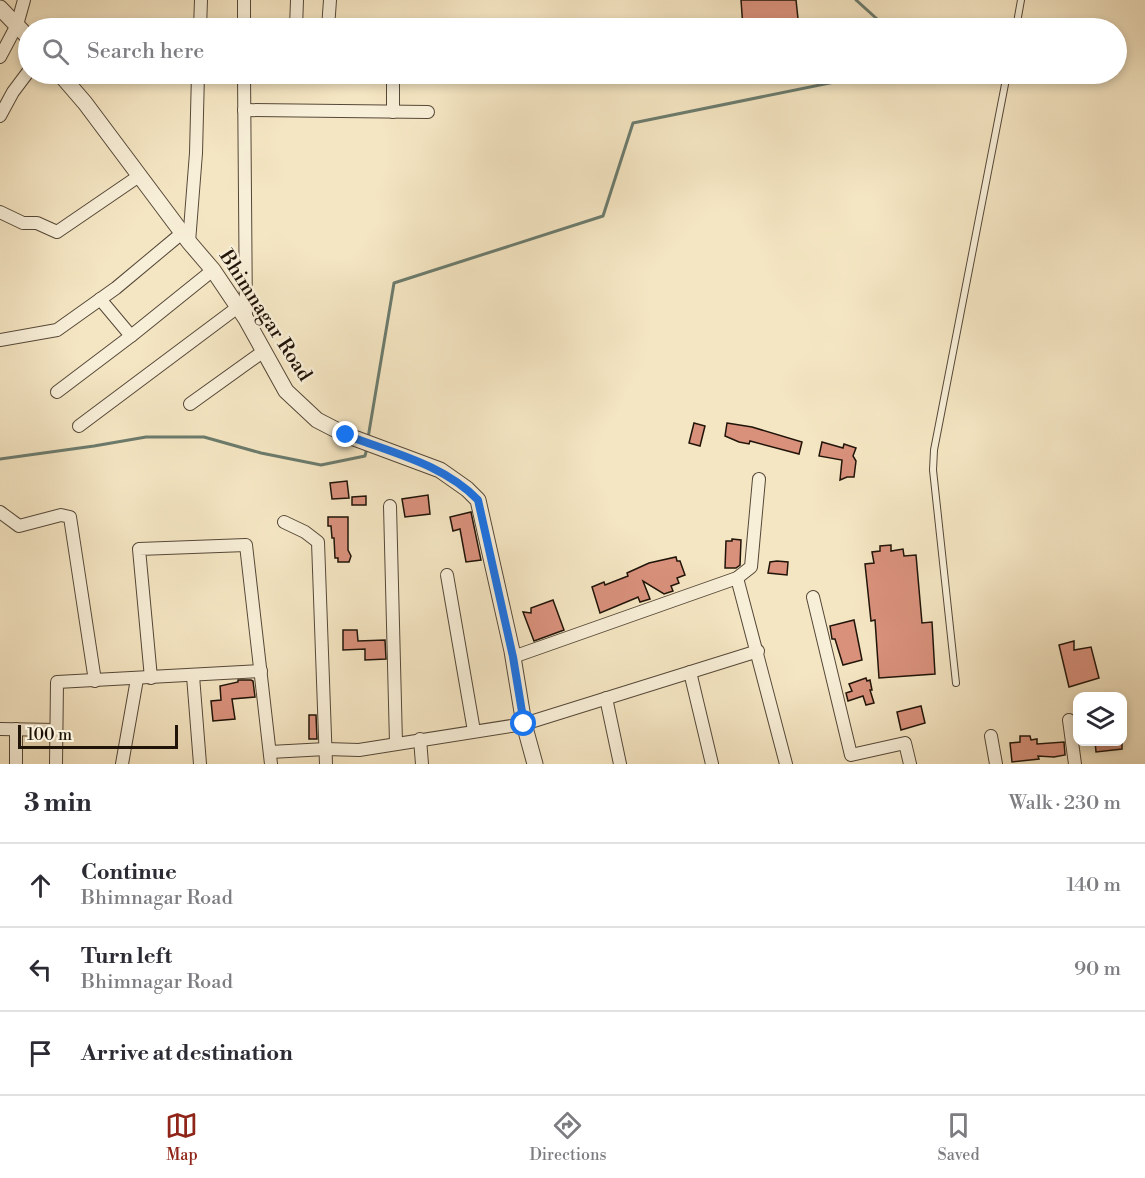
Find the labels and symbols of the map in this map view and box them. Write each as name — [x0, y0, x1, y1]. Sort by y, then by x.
street label: Bhimnagar Road — [213, 245, 317, 387]
route end — [332, 421, 358, 447]
route start — [510, 710, 536, 736]
scale bar — [18, 722, 178, 750]

